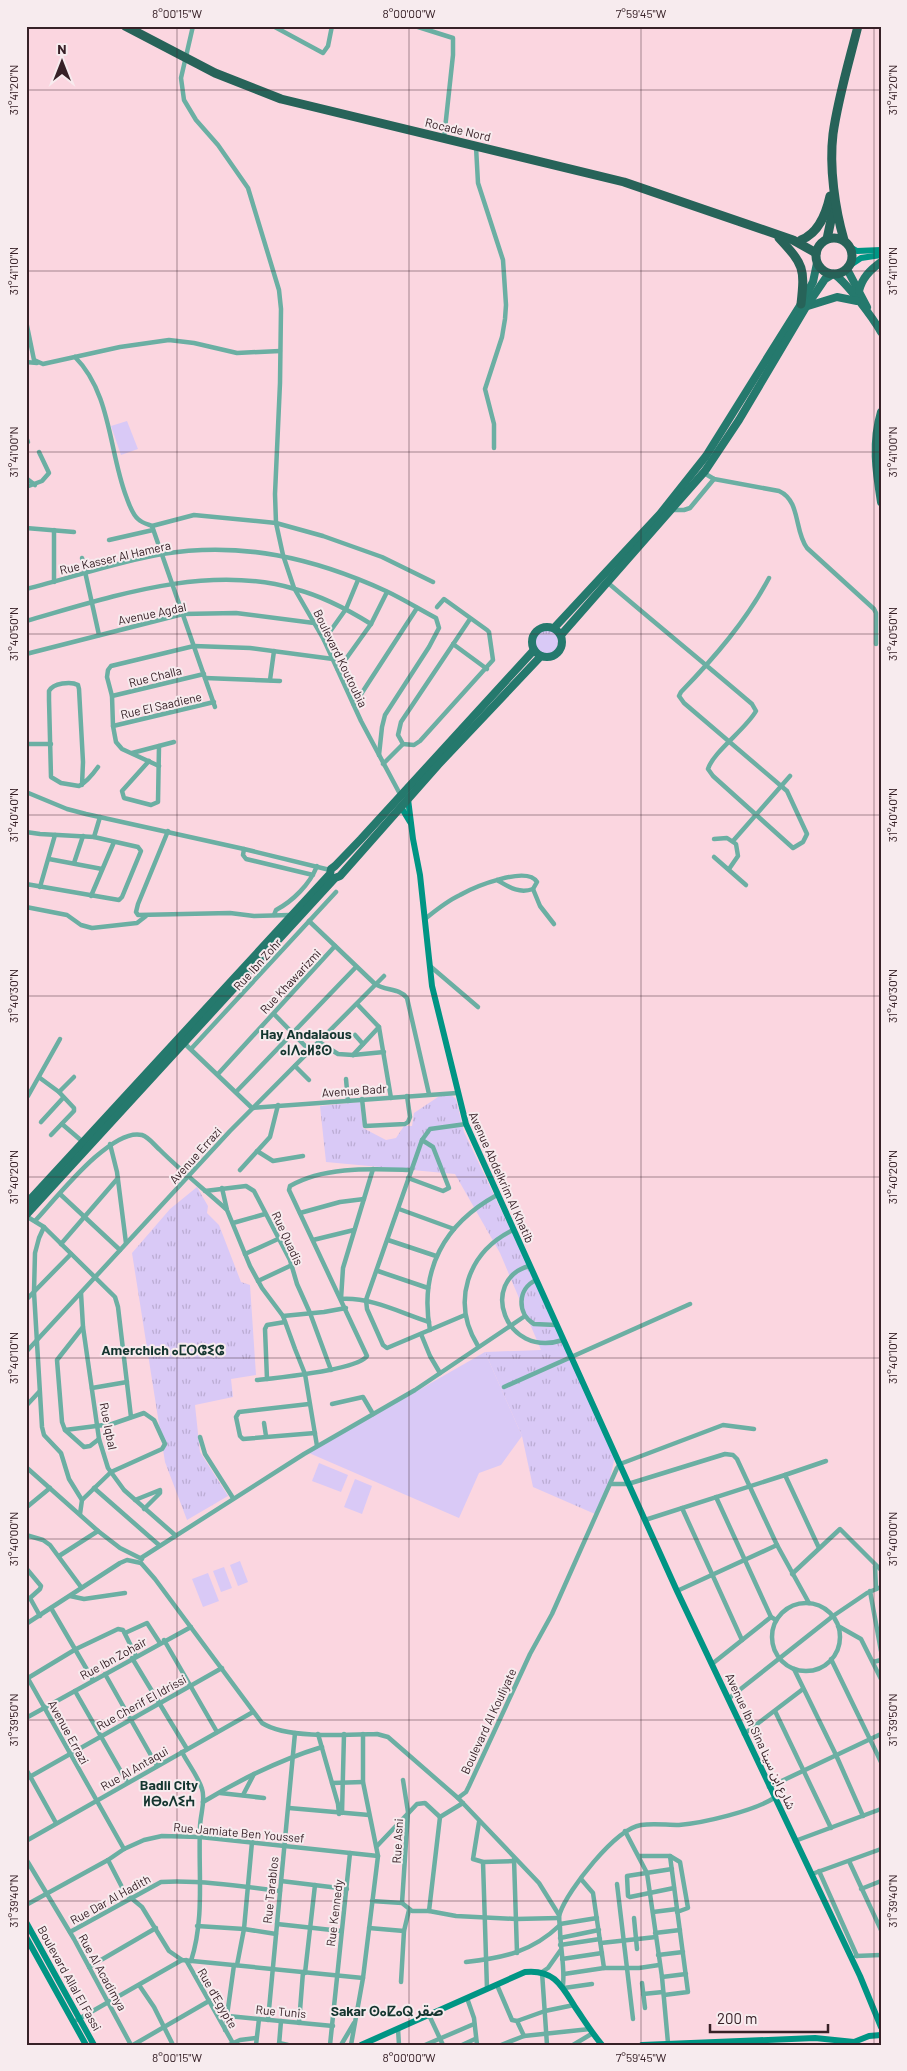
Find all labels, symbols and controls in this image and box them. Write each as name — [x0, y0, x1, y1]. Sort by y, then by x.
text: 8°00'15"W — [152, 6, 202, 20]
text: 8°00'00"W — [382, 6, 436, 20]
text: 7°59'45"W — [616, 6, 667, 20]
north arrow — [38, 38, 88, 88]
text: N — [57, 40, 67, 57]
text: 31°41'20"N — [6, 65, 20, 115]
text: 31°41'20"N — [885, 65, 899, 115]
street label: Rocade Nord — [424, 115, 492, 143]
text: 31°41'10"N — [6, 247, 20, 295]
text: 31°41'10"N — [885, 247, 899, 295]
text: 31°41'00"N — [6, 427, 20, 478]
text: 31°41'00"N — [885, 427, 899, 478]
street label: Rue Kasser Al Hamera — [58, 537, 172, 577]
street label: Avenue Agdal — [117, 599, 187, 627]
text: 31°40'50"N — [6, 607, 20, 661]
street label: Boulevard Koutoubia — [311, 607, 371, 709]
text: 31°40'50"N — [885, 607, 899, 661]
street label: Rue Challa — [127, 663, 183, 689]
street label: Rue El Saadiene — [119, 689, 203, 721]
text: 31°40'40"N — [6, 788, 20, 842]
text: 31°40'40"N — [885, 788, 899, 842]
street label: Rue Ibn Zohr — [230, 935, 284, 993]
street label: Rue Khawarizmi — [257, 946, 323, 1016]
text: 31°40'30"N — [6, 969, 20, 1023]
text: 31°40'30"N — [885, 969, 899, 1023]
district label: Hay Andalaous ⴰⵏⴷⴰⵍⵓⵙ — [260, 1025, 352, 1058]
street label: Avenue Badr — [321, 1081, 388, 1099]
street label: Avenue Abdelkrim Al Khatib — [467, 1109, 537, 1245]
street label: Avenue Errazi — [166, 1124, 224, 1186]
text: 31°40'20"N — [6, 1150, 20, 1204]
text: 31°40'20"N — [885, 1150, 899, 1204]
street label: Rue Quadis — [270, 1209, 307, 1267]
text: 31°40'10"N — [6, 1332, 20, 1384]
text: 31°40'10"N — [885, 1332, 899, 1384]
district label: Amerchich ⴰⵎⵔⵛⵉⵛ — [101, 1341, 225, 1358]
street label: Rue Iqbal — [98, 1401, 120, 1451]
text: 31°40'00"N — [6, 1512, 20, 1566]
text: 31°40'00"N — [885, 1512, 899, 1566]
street label: Rue Ibn Zohair — [77, 1634, 149, 1682]
street label: Boulevard Al Kouliyate — [457, 1666, 519, 1776]
street label: Rue Cherif El Idrissi — [94, 1671, 188, 1733]
street label: Avenue Ibn Sina شارع ابن سينا — [721, 1671, 799, 1813]
text: 31°39'50"N — [6, 1693, 20, 1747]
text: 31°39'50"N — [885, 1693, 899, 1747]
street label: Avenue Errazi — [46, 1698, 92, 1766]
street label: Rue Al Antaqui — [98, 1743, 170, 1793]
district label: Badii City ⵍⴱⴰⴷⵉⵄ — [140, 1776, 198, 1809]
street label: Rue Asni — [389, 1818, 405, 1864]
street label: Rue Jamiate Ben Youssef — [173, 1819, 305, 1845]
street label: Rue Tarablos — [260, 1856, 281, 1924]
street label: Rue Dar Al Hadith — [67, 1871, 153, 1927]
text: 31°39'40"N — [6, 1874, 20, 1928]
text: 31°39'40"N — [885, 1874, 899, 1928]
street label: Rue Kennedy — [323, 1878, 345, 1947]
street label: Boulevard Allal El Fassi — [35, 1923, 105, 2033]
street label: Rue Al Acadimya — [76, 1931, 130, 2013]
street label: Rue d'Egypte — [195, 1965, 241, 2031]
scale bar — [710, 2001, 827, 2033]
street label: Rue Tunis — [255, 2002, 307, 2020]
district label: Sakar ⵙⴰⵇⴰⵕ صقر — [331, 2002, 444, 2020]
text: 200 m — [717, 2009, 757, 2027]
text: 8°00'15"W — [152, 2050, 202, 2064]
text: 8°00'00"W — [382, 2050, 436, 2064]
text: 7°59'45"W — [616, 2050, 667, 2064]

